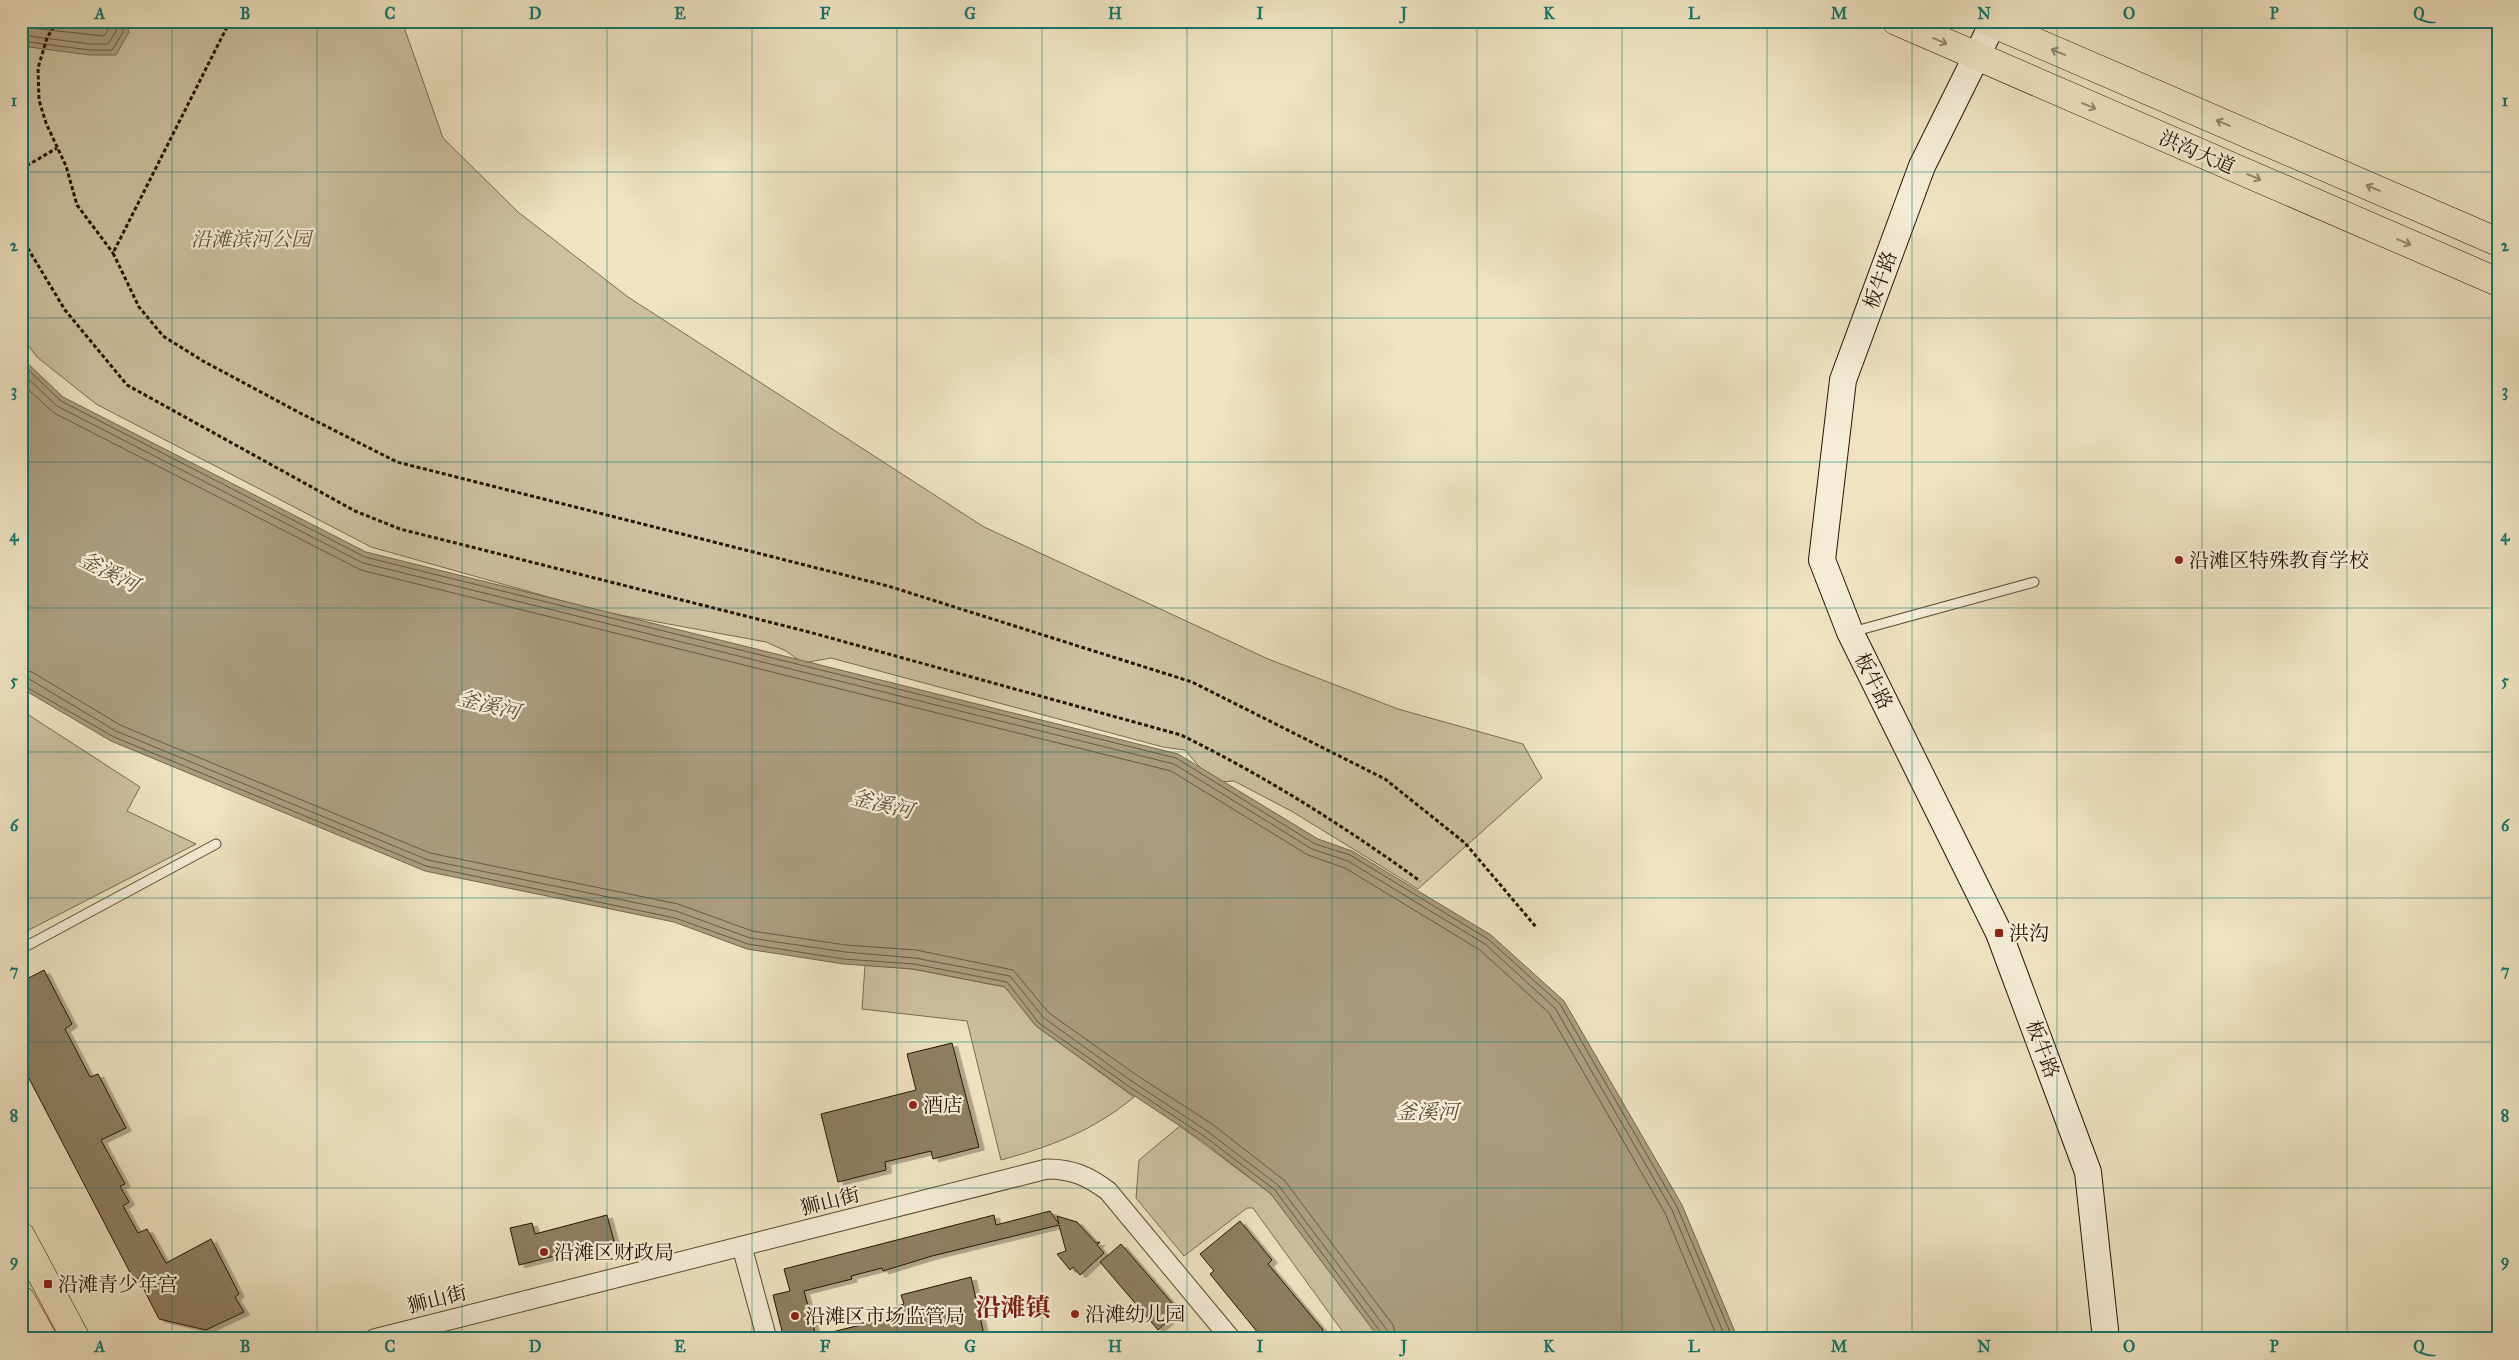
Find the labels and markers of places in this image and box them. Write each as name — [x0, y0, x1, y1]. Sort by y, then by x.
place label: 沿滩区特殊教育学校 — [2189, 548, 2369, 572]
marker: 沿滩区特殊教育学校 — [2173, 554, 2185, 566]
place label: 洪沟 — [2009, 921, 2049, 945]
marker: 洪沟 — [1993, 927, 2005, 939]
place label: 酒店 — [923, 1093, 963, 1117]
marker: 酒店 — [907, 1099, 919, 1111]
place label: 沿滩区财政局 — [554, 1240, 674, 1264]
marker: 沿滩区财政局 — [538, 1246, 550, 1258]
place label: 沿滩青少年宫 — [58, 1272, 178, 1296]
marker: 沿滩青少年宫 — [42, 1278, 54, 1290]
place label: 沿滩幼儿园 — [1085, 1302, 1185, 1326]
place label: 沿滩区市场监管局 — [805, 1304, 965, 1328]
marker: 沿滩幼儿园 — [1069, 1308, 1081, 1320]
marker: 沿滩区市场监管局 — [789, 1310, 801, 1322]

